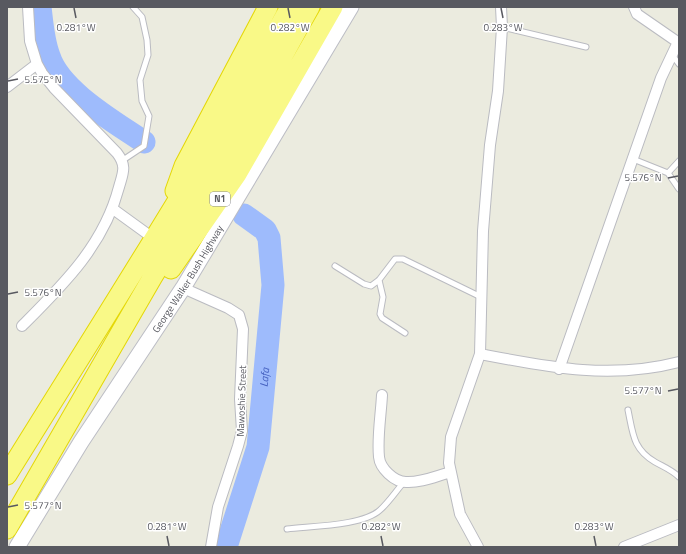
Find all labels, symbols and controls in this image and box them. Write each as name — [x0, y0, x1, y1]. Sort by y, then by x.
text: 0.281°W — [56, 20, 96, 35]
text: 0.282°W — [270, 20, 310, 35]
text: 0.283°W — [483, 20, 523, 35]
text: 5.575°N — [25, 72, 61, 87]
text: 5.576°N — [625, 170, 661, 185]
road number: N1 — [210, 192, 230, 206]
street label: George Walker Bush Highway — [149, 222, 227, 336]
text: 5.576°N — [25, 285, 61, 300]
street label: Mawoshie Street — [233, 365, 250, 437]
water label: Lafa — [256, 367, 273, 387]
text: 5.577°N — [625, 383, 661, 398]
text: 5.577°N — [25, 498, 61, 513]
text: 0.281°W — [147, 519, 187, 534]
text: 0.282°W — [361, 519, 401, 534]
text: 0.283°W — [574, 519, 614, 534]

